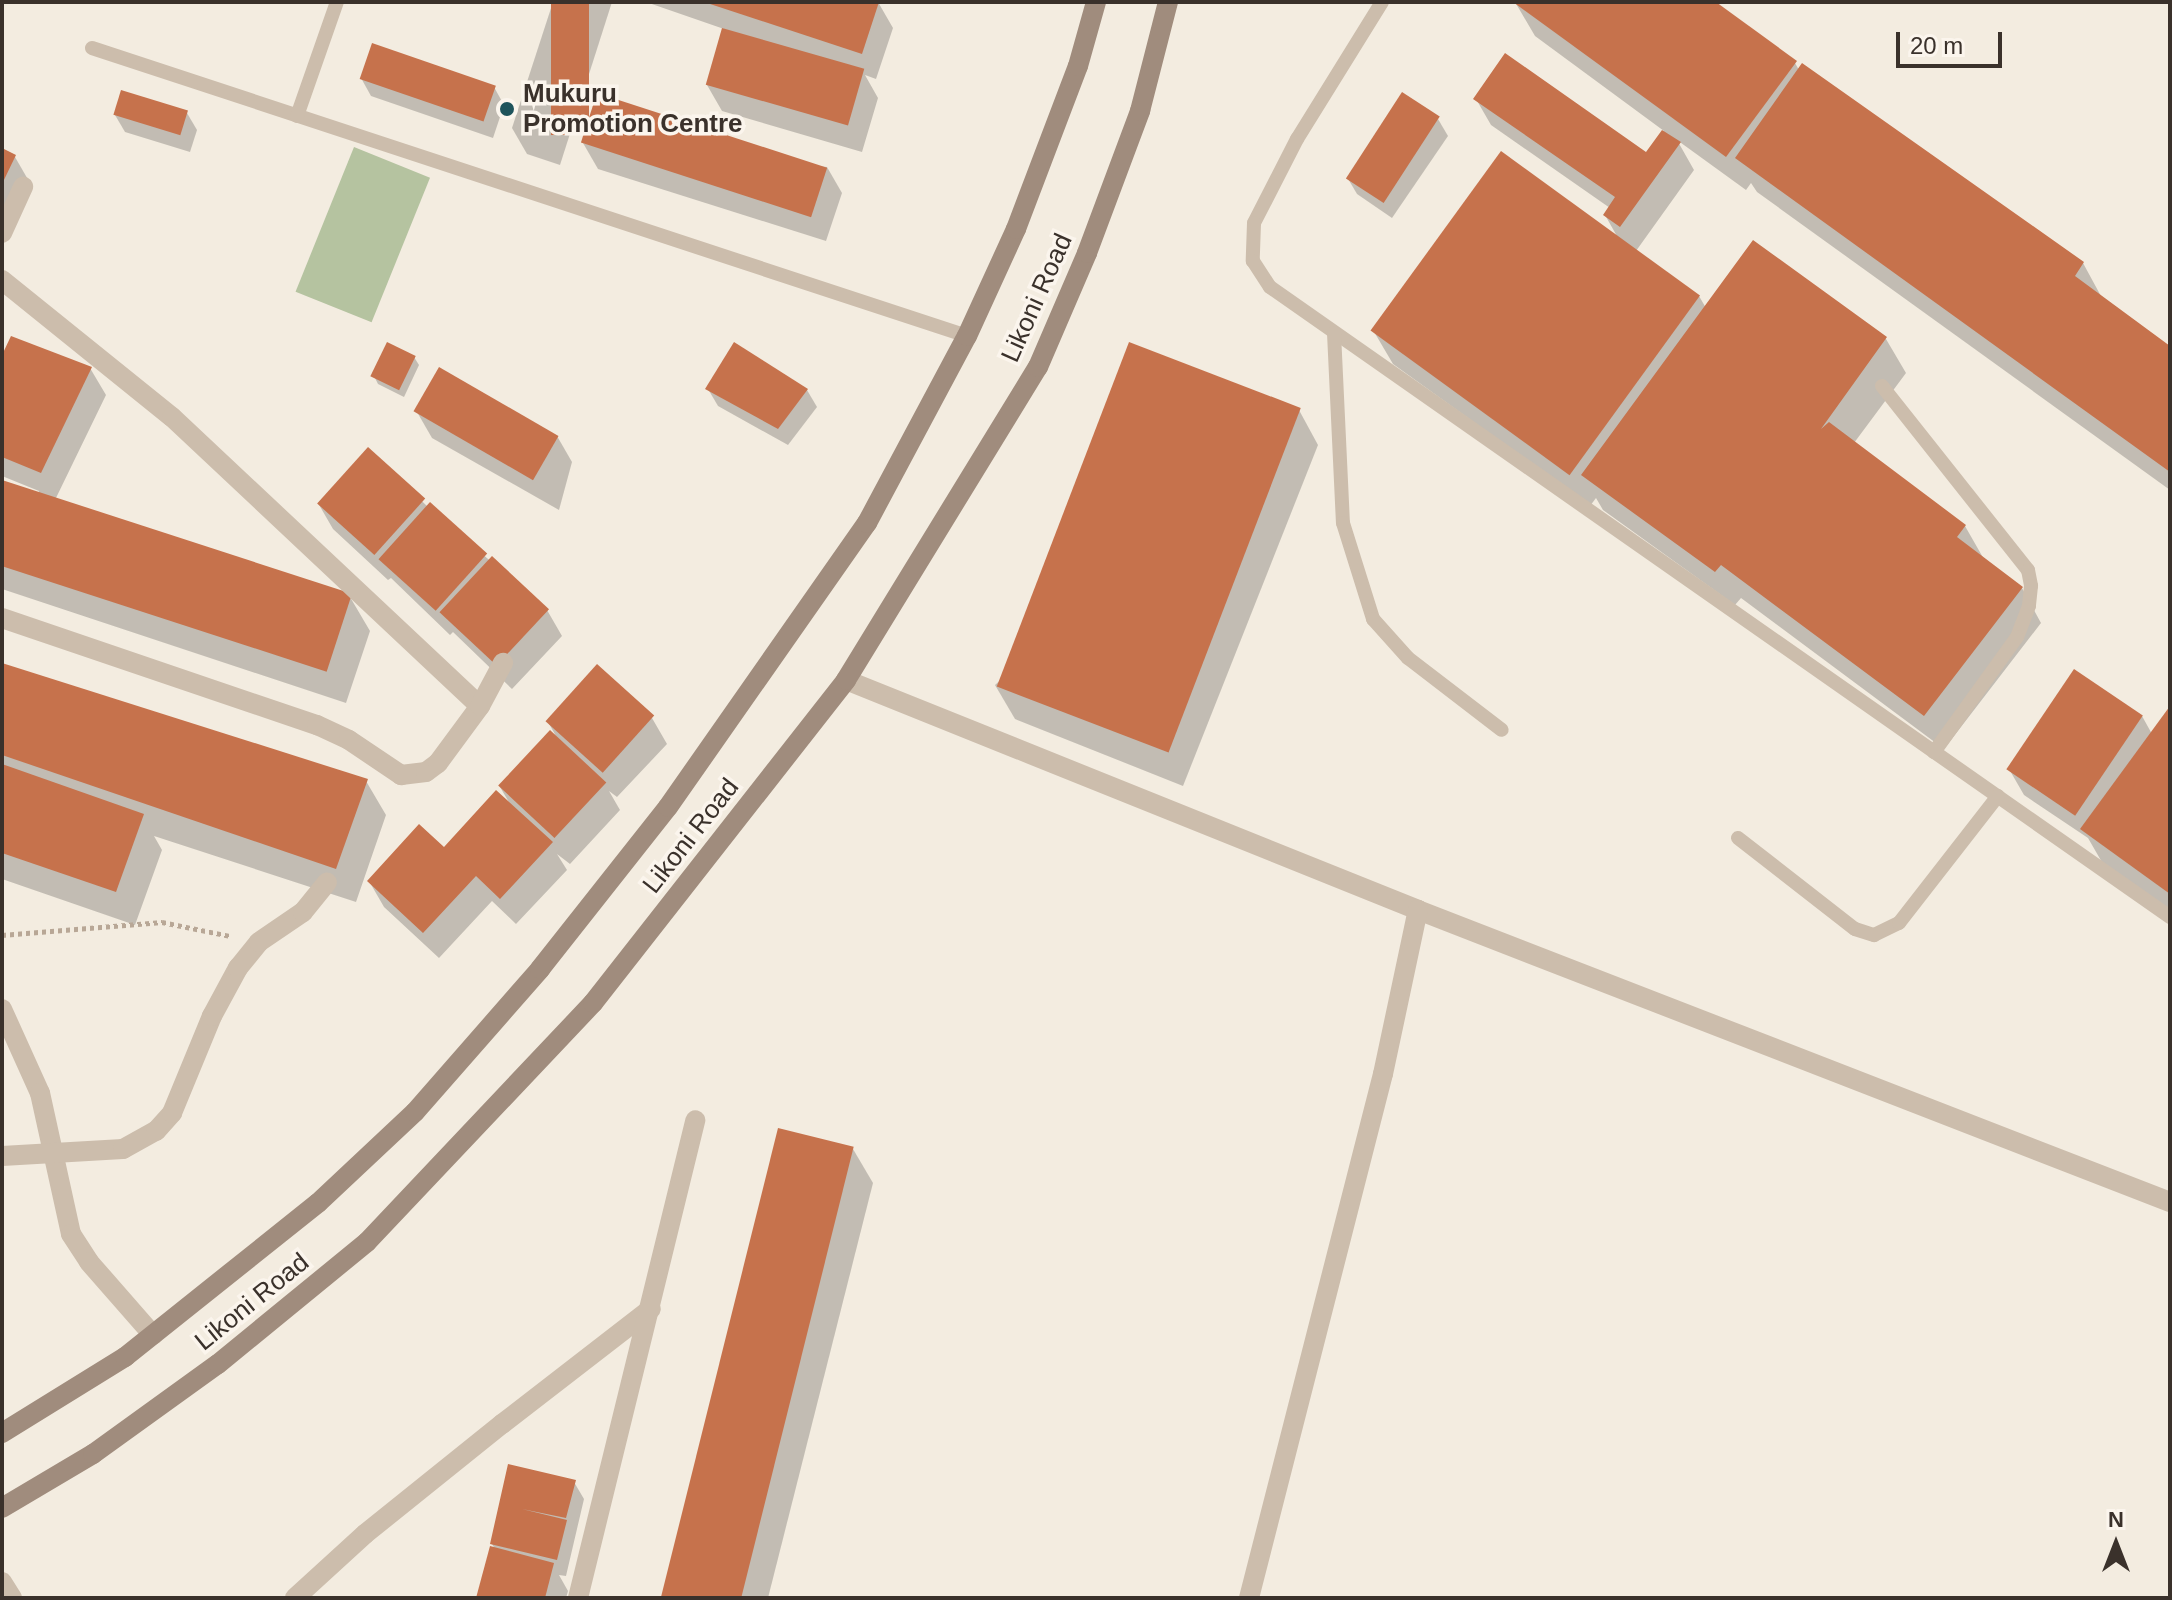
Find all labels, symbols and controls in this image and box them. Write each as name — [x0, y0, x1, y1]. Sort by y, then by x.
scale bar — [1900, 16, 2006, 66]
text: 20 m — [1910, 32, 1963, 59]
place label: Mukuru Promotion Centre — [523, 78, 743, 140]
marker: Mukuru Promotion Centre — [498, 100, 516, 118]
street label: Likoni Road — [995, 229, 1079, 367]
street label: Likoni Road — [636, 772, 746, 900]
street label: Likoni Road — [189, 1247, 315, 1357]
north arrow — [2076, 1504, 2156, 1584]
text: N — [2108, 1507, 2124, 1532]

